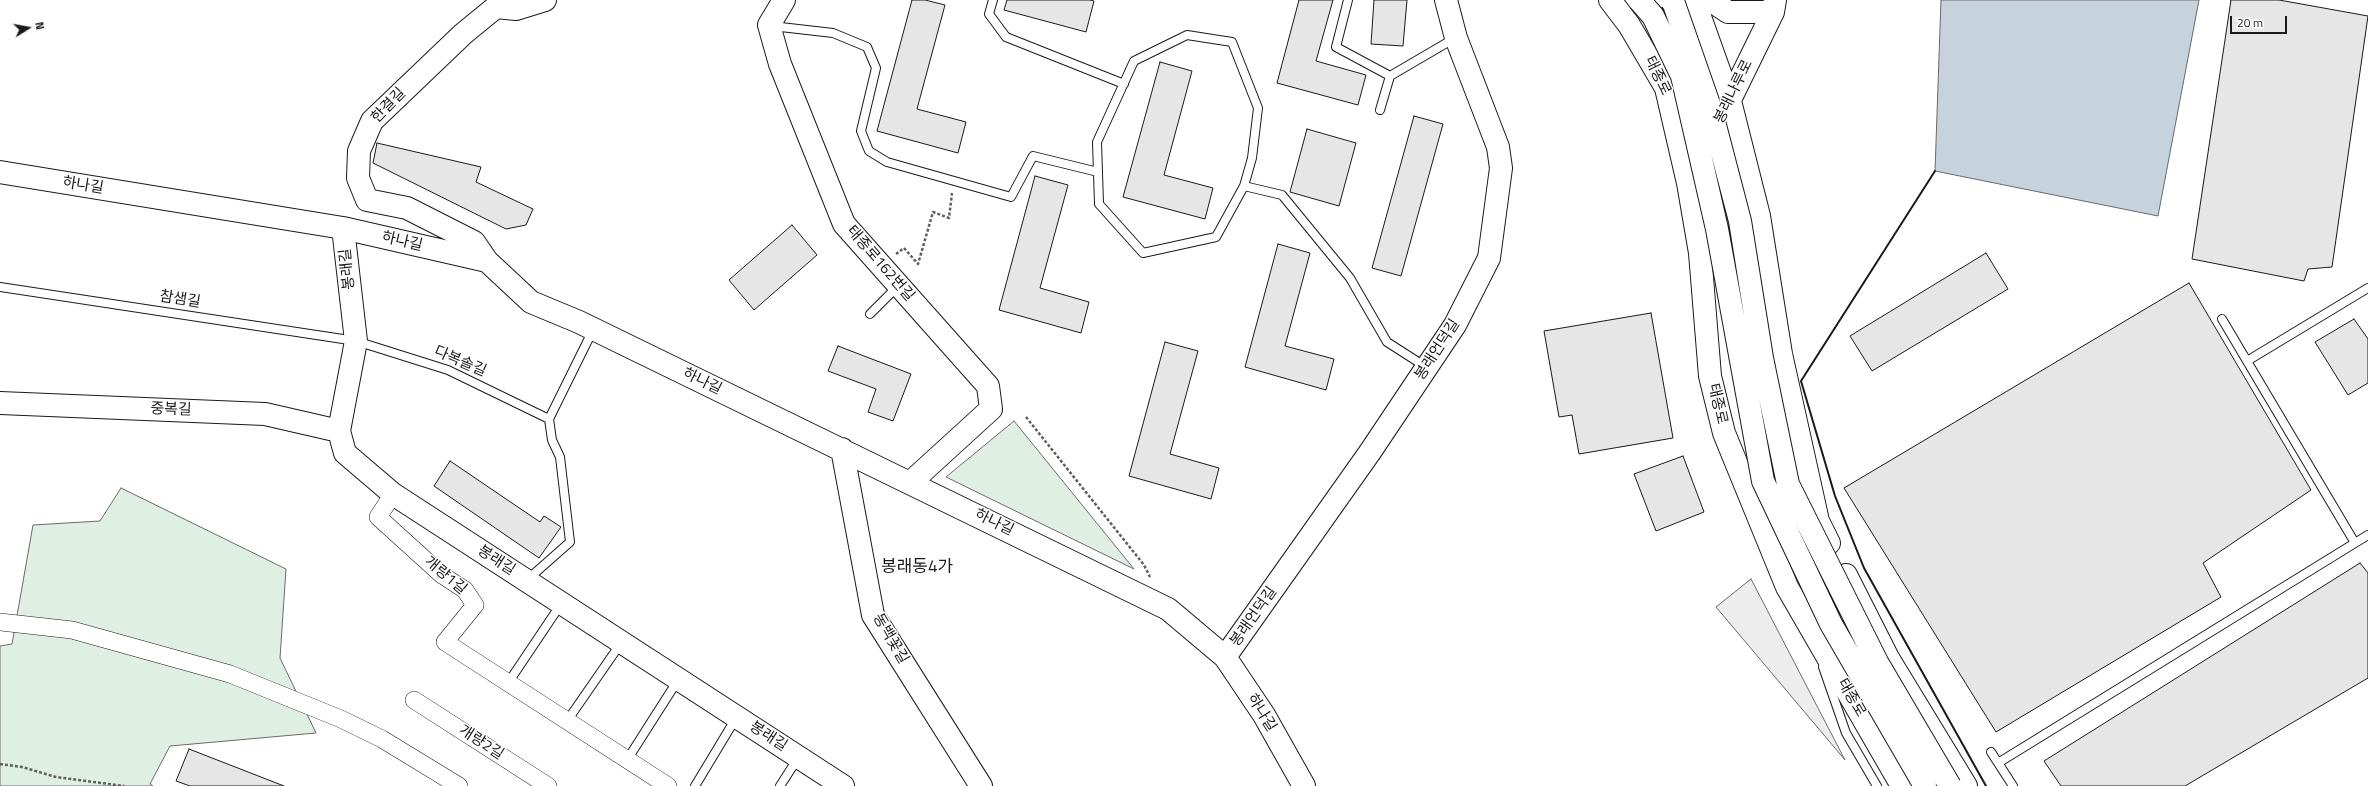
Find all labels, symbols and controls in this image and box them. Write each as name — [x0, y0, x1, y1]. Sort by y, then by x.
north arrow — [8, 8, 48, 48]
scale bar — [2232, 8, 2289, 34]
text: 20 m — [2237, 13, 2263, 32]
text: N — [31, 20, 48, 31]
street label: 태종로 — [1640, 53, 1674, 99]
street label: 봉래나루로 — [1711, 57, 1757, 127]
street label: 한결길 — [368, 85, 410, 127]
street label: 하나길 — [61, 174, 105, 198]
street label: 태종로162번길 — [842, 223, 918, 305]
street label: 하나길 — [380, 229, 424, 255]
street label: 봉래길 — [337, 247, 359, 291]
street label: 참샘길 — [158, 288, 202, 312]
street label: 봉래언덕길 — [1412, 316, 1464, 384]
street label: 다복솔길 — [431, 343, 489, 381]
street label: 하나길 — [679, 365, 725, 399]
street label: 태종로 — [1704, 382, 1730, 426]
street label: 중복길 — [150, 400, 192, 420]
street label: 하나길 — [971, 506, 1017, 540]
street label: 봉래길 — [474, 542, 518, 580]
street label: 개량1길 — [420, 553, 470, 599]
district label: 봉래동4가 — [881, 558, 953, 578]
street label: 봉래언덕길 — [1227, 584, 1281, 650]
street label: 동백꽃길 — [868, 611, 912, 667]
street label: 태종로 — [1833, 676, 1869, 720]
street label: 하나길 — [1242, 691, 1280, 735]
street label: 봉래길 — [746, 718, 790, 756]
street label: 개량2길 — [455, 722, 507, 764]

